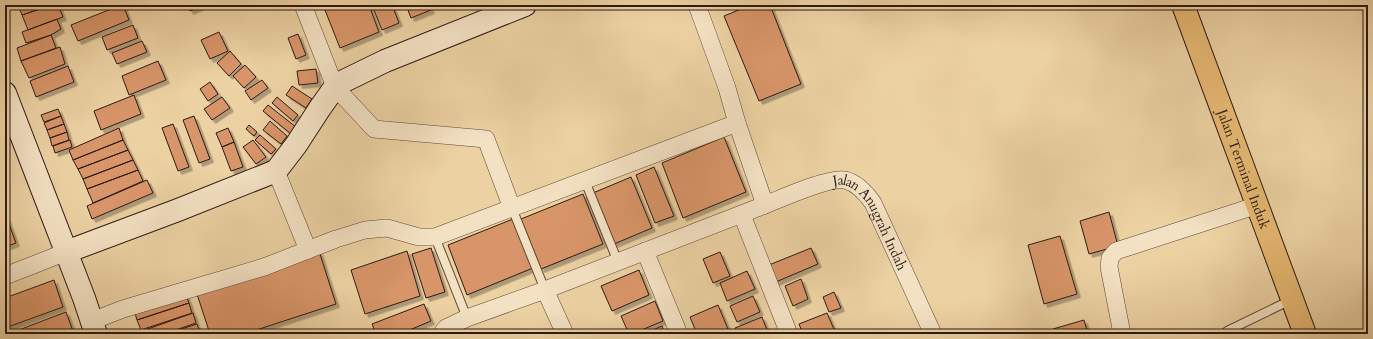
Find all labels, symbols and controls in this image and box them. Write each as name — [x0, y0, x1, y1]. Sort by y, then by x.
street label: Jalan Terminal Induk — [1212, 105, 1274, 232]
street label: Jalan Anugrah Indah — [829, 171, 912, 274]

